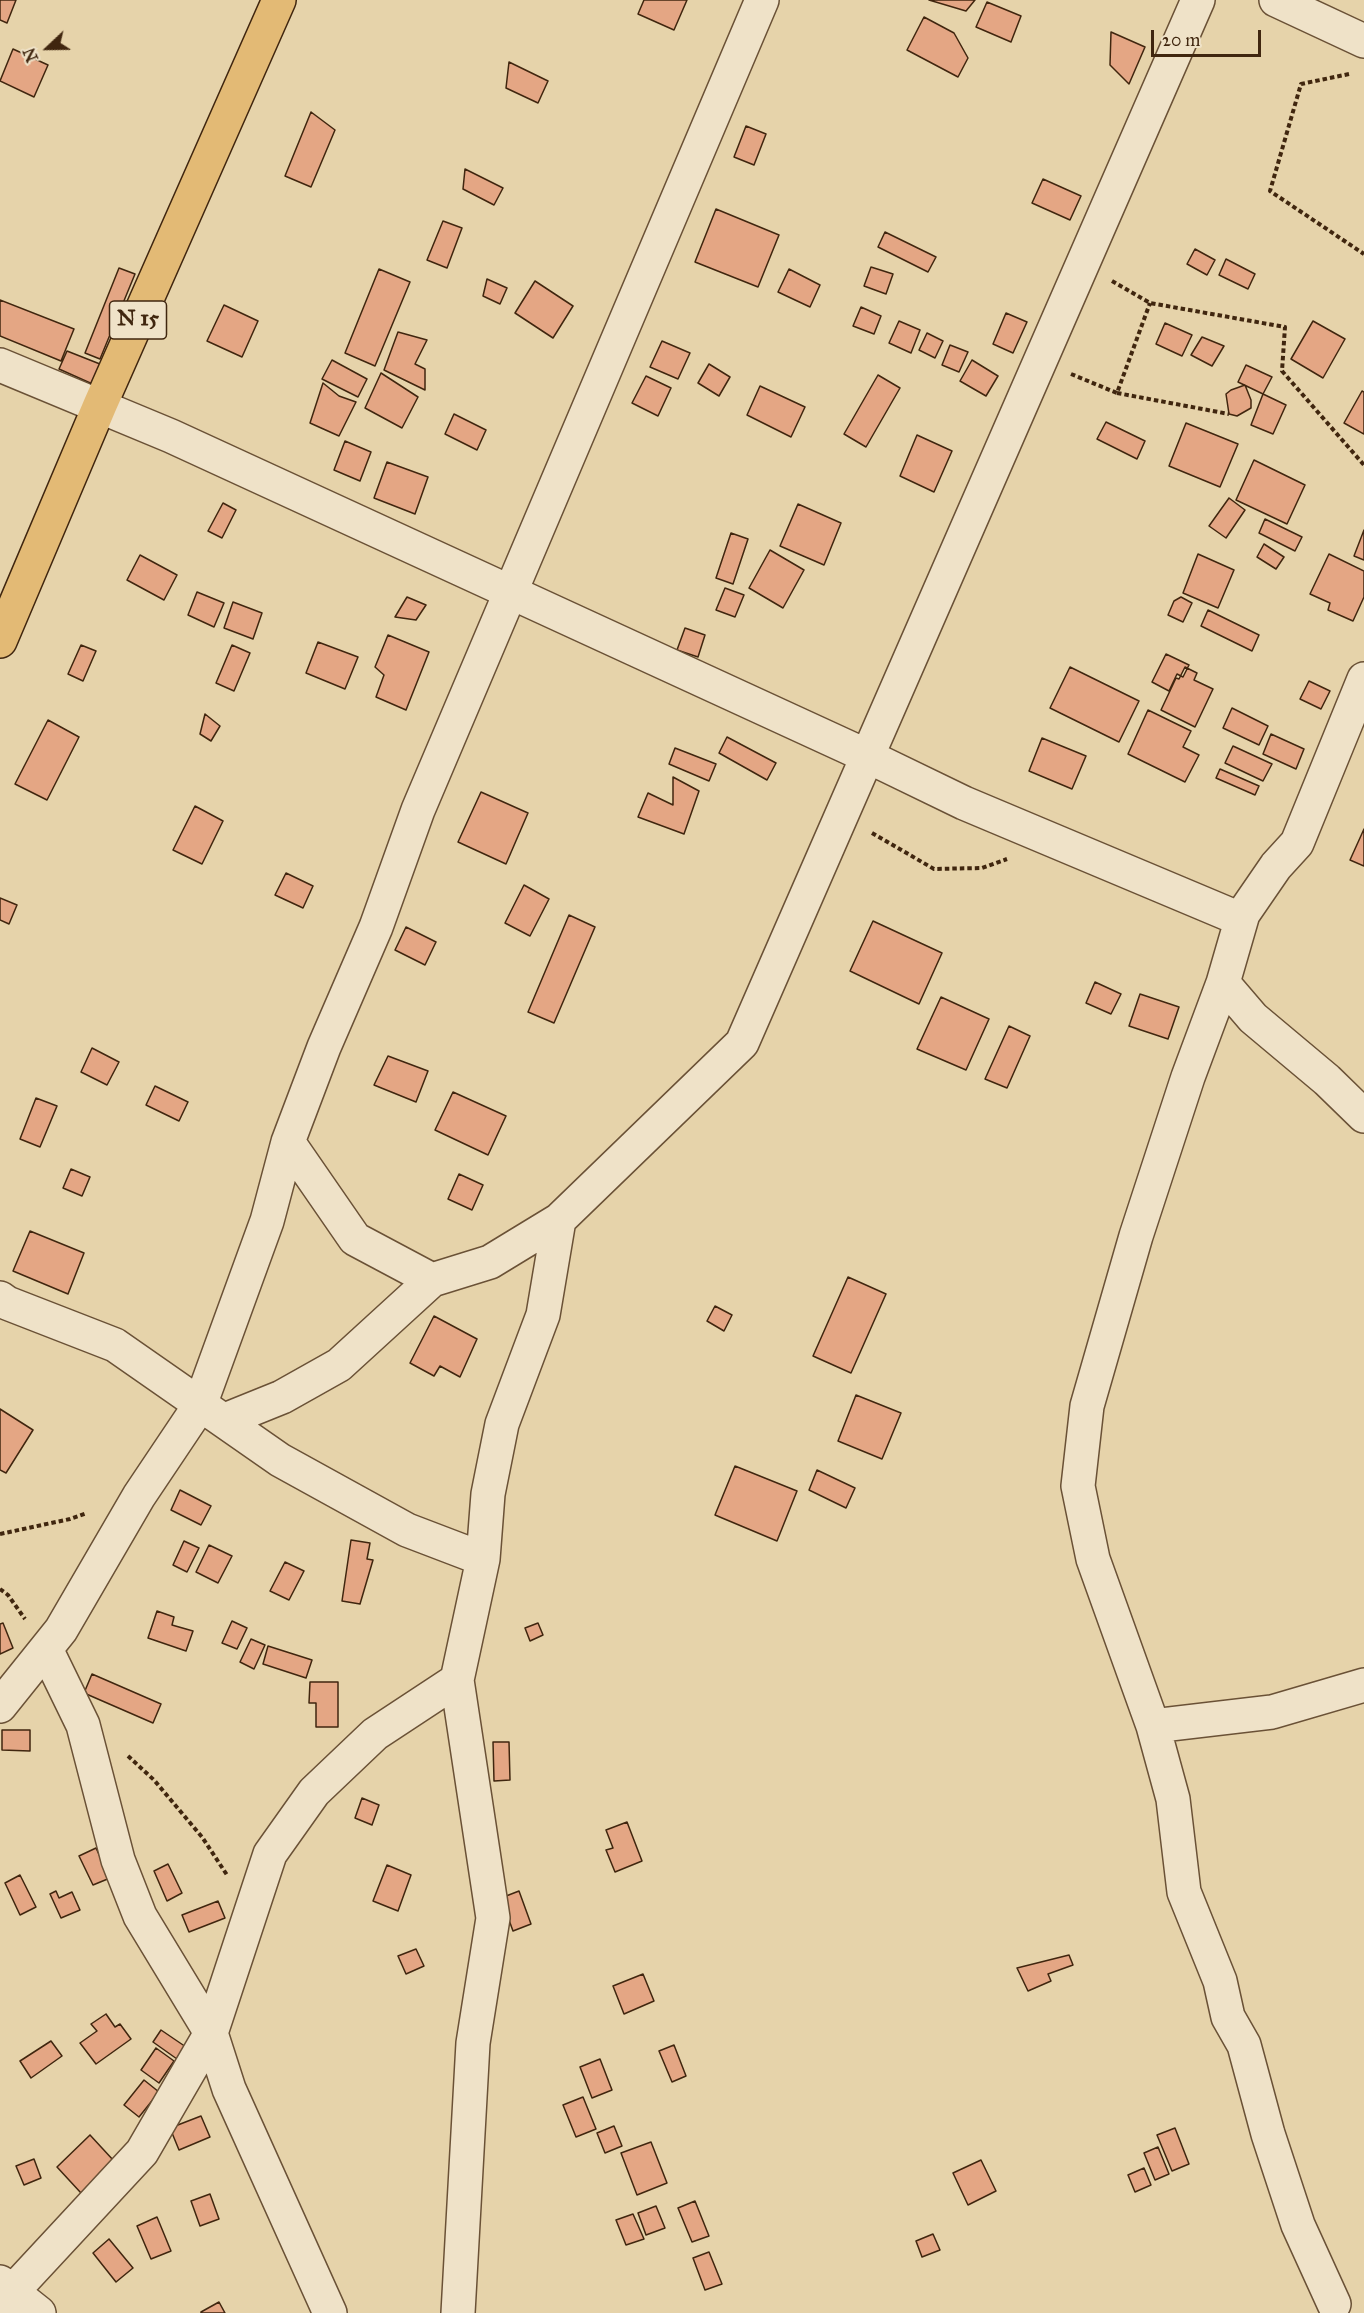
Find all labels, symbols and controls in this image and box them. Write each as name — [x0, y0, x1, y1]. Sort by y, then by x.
north arrow — [18, 18, 78, 78]
scale bar — [1154, 18, 1264, 56]
text: 20 m — [1162, 29, 1200, 51]
text: N — [19, 45, 42, 65]
road number: N 15 — [110, 301, 166, 339]

